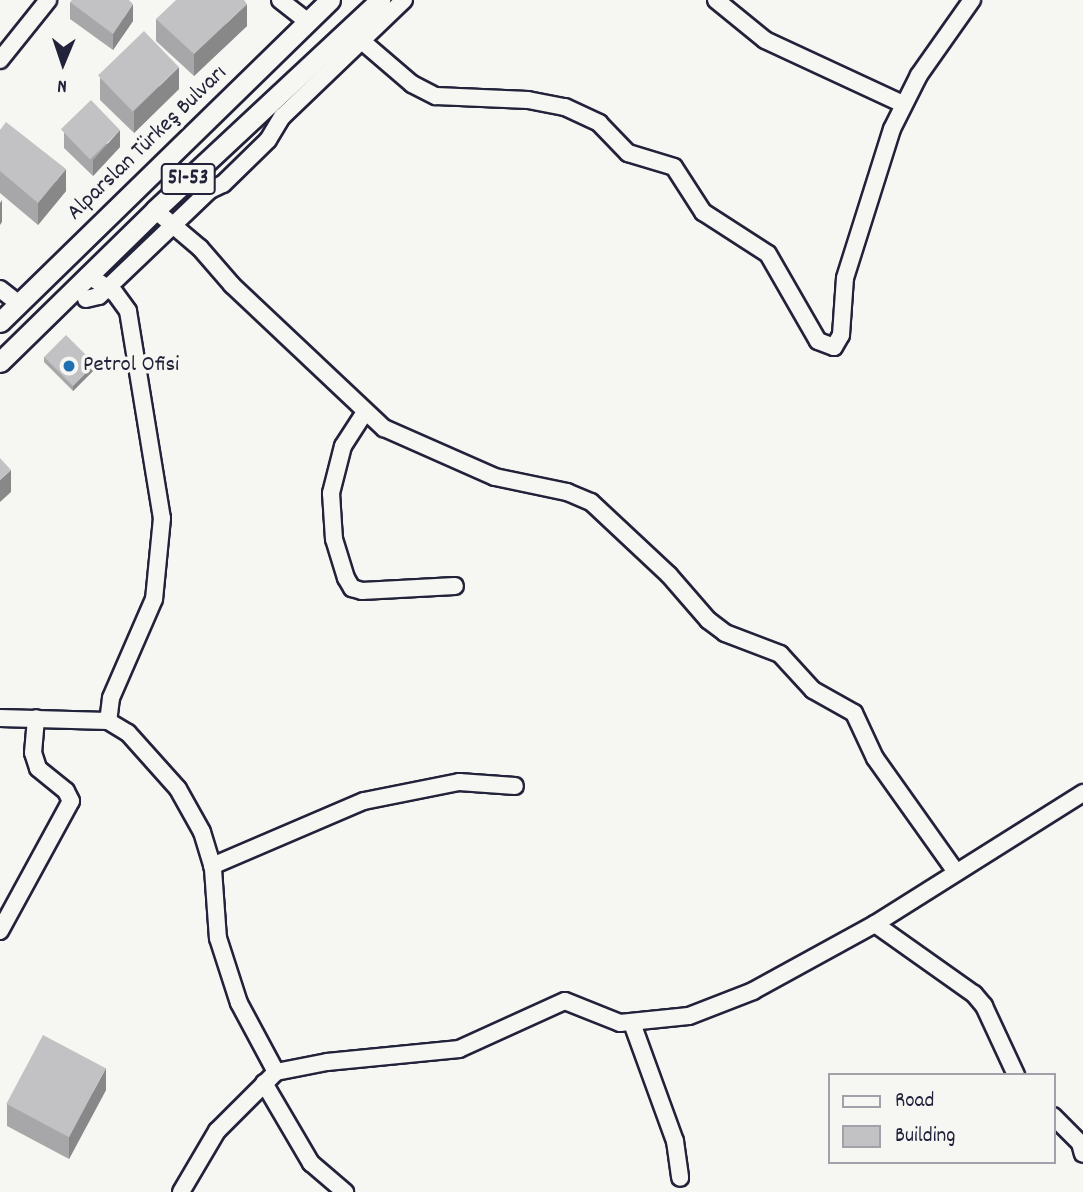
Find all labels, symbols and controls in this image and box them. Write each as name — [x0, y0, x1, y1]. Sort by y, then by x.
north arrow — [28, 28, 98, 98]
street label: Alparslan Türkeş Bulvarı — [62, 61, 234, 227]
text: N — [57, 71, 67, 98]
road number: 51-53 — [160, 162, 216, 196]
place label: Petrol Ofisi — [83, 352, 179, 380]
marker: Petrol Ofisi — [61, 358, 77, 374]
legend — [828, 1073, 1055, 1164]
text: Road — [895, 1087, 934, 1117]
text: Building — [895, 1122, 955, 1152]

